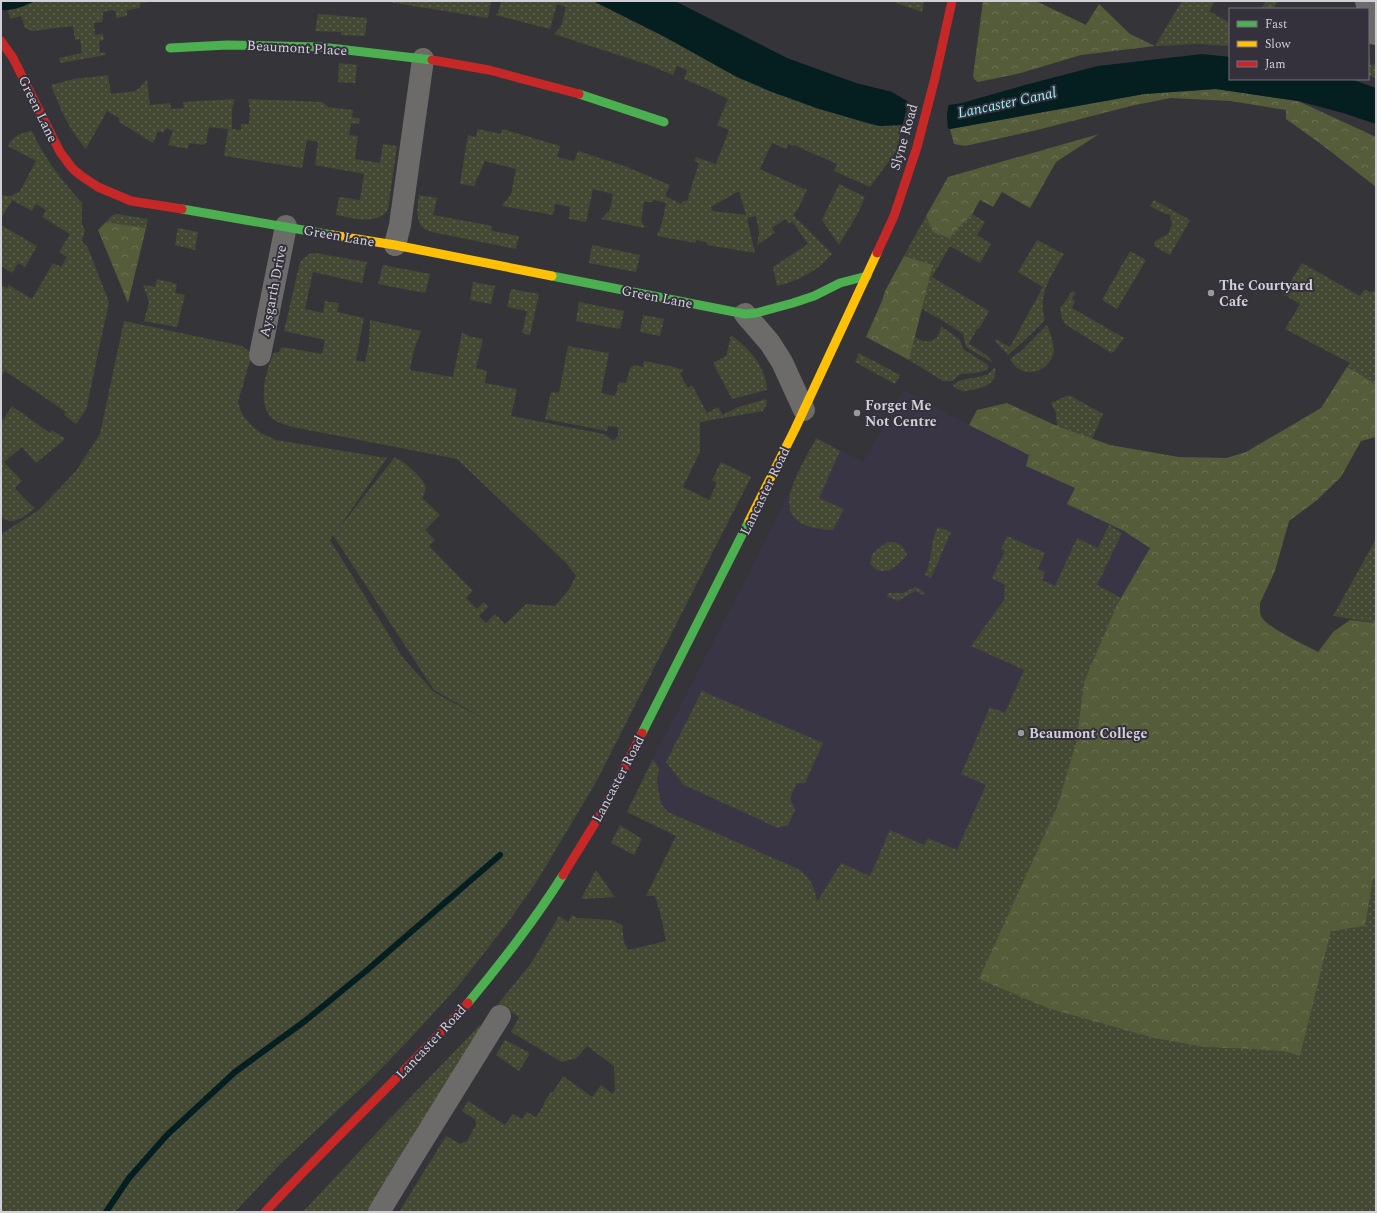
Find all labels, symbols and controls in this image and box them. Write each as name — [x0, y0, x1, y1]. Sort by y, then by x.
legend — [1229, 8, 1369, 80]
text: Fast — [1265, 15, 1287, 34]
street label: Beaumont Place — [246, 35, 348, 61]
text: Slow — [1265, 35, 1291, 54]
text: Jam — [1265, 55, 1286, 74]
street label: Green Lane — [13, 72, 63, 146]
water label: Lancaster Canal — [956, 81, 1059, 125]
street label: Slyne Road — [885, 101, 924, 173]
street label: Green Lane — [302, 219, 377, 253]
street label: Aysgarth Drive — [254, 243, 292, 339]
place label: The Courtyard Cafe — [1219, 275, 1313, 312]
street label: Green Lane — [620, 280, 695, 314]
marker: The Courtyard Cafe — [1206, 288, 1216, 298]
place label: Forget Me Not Centre — [865, 395, 937, 432]
marker: Forget Me Not Centre — [852, 408, 862, 418]
street label: Lancaster Road — [735, 443, 795, 539]
place label: Beaumont College — [1029, 723, 1148, 744]
marker: Beaumont College — [1016, 728, 1026, 738]
street label: Lancaster Road — [586, 732, 650, 826]
street label: Lancaster Road — [391, 1000, 471, 1084]

